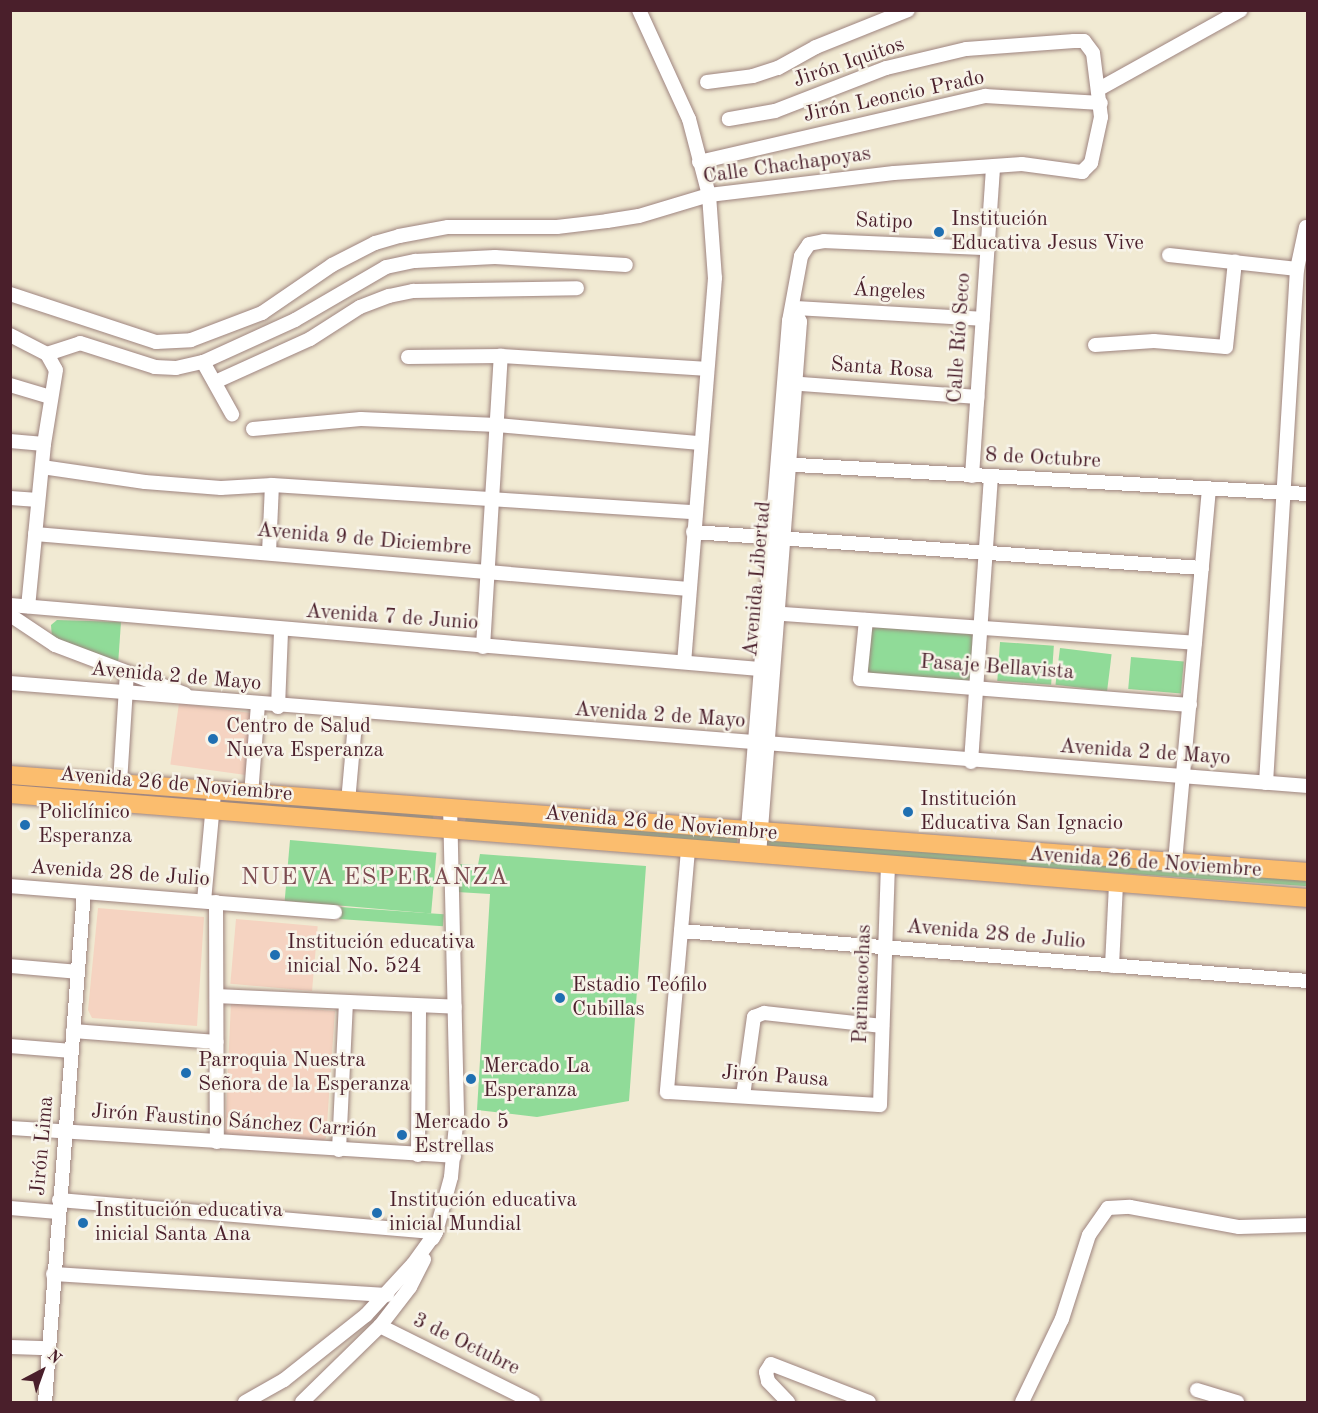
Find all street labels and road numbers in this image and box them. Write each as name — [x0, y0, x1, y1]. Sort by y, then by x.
street label: Jirón Iquitos — [790, 32, 908, 94]
street label: Jirón Leoncio Prado — [801, 65, 987, 129]
street label: Calle Chachapoyas — [701, 142, 873, 190]
street label: Satipo — [855, 208, 913, 236]
street label: Calle Río Seco — [943, 272, 977, 404]
street label: Ángeles — [852, 278, 926, 306]
street label: Santa Rosa — [830, 353, 934, 385]
street label: 8 de Octubre — [984, 443, 1102, 475]
street label: Avenida Libertad — [739, 500, 777, 658]
street label: Avenida 9 de Diciembre — [256, 518, 472, 562]
street label: Avenida 7 de Junio — [305, 599, 479, 637]
street label: Pasaje Bellavista — [919, 650, 1075, 686]
street label: Avenida 2 de Mayo — [90, 657, 262, 697]
street label: Avenida 2 de Mayo — [574, 697, 746, 735]
street label: Avenida 2 de Mayo — [1059, 734, 1231, 772]
street label: Avenida 26 de Noviembre — [59, 762, 293, 808]
street label: Avenida 26 de Noviembre — [544, 801, 778, 847]
street label: Avenida 26 de Noviembre — [1028, 842, 1262, 884]
street label: Avenida 28 de Julio — [29, 855, 211, 893]
street label: Avenida 28 de Julio — [905, 915, 1087, 955]
street label: Parinacochas — [848, 924, 878, 1044]
street label: Jirón Pausa — [720, 1061, 830, 1093]
street label: Jirón Lima — [26, 1095, 60, 1197]
street label: Jirón Faustino Sánchez Carrión — [90, 1099, 378, 1145]
street label: 3 de Octubre — [408, 1308, 524, 1382]

